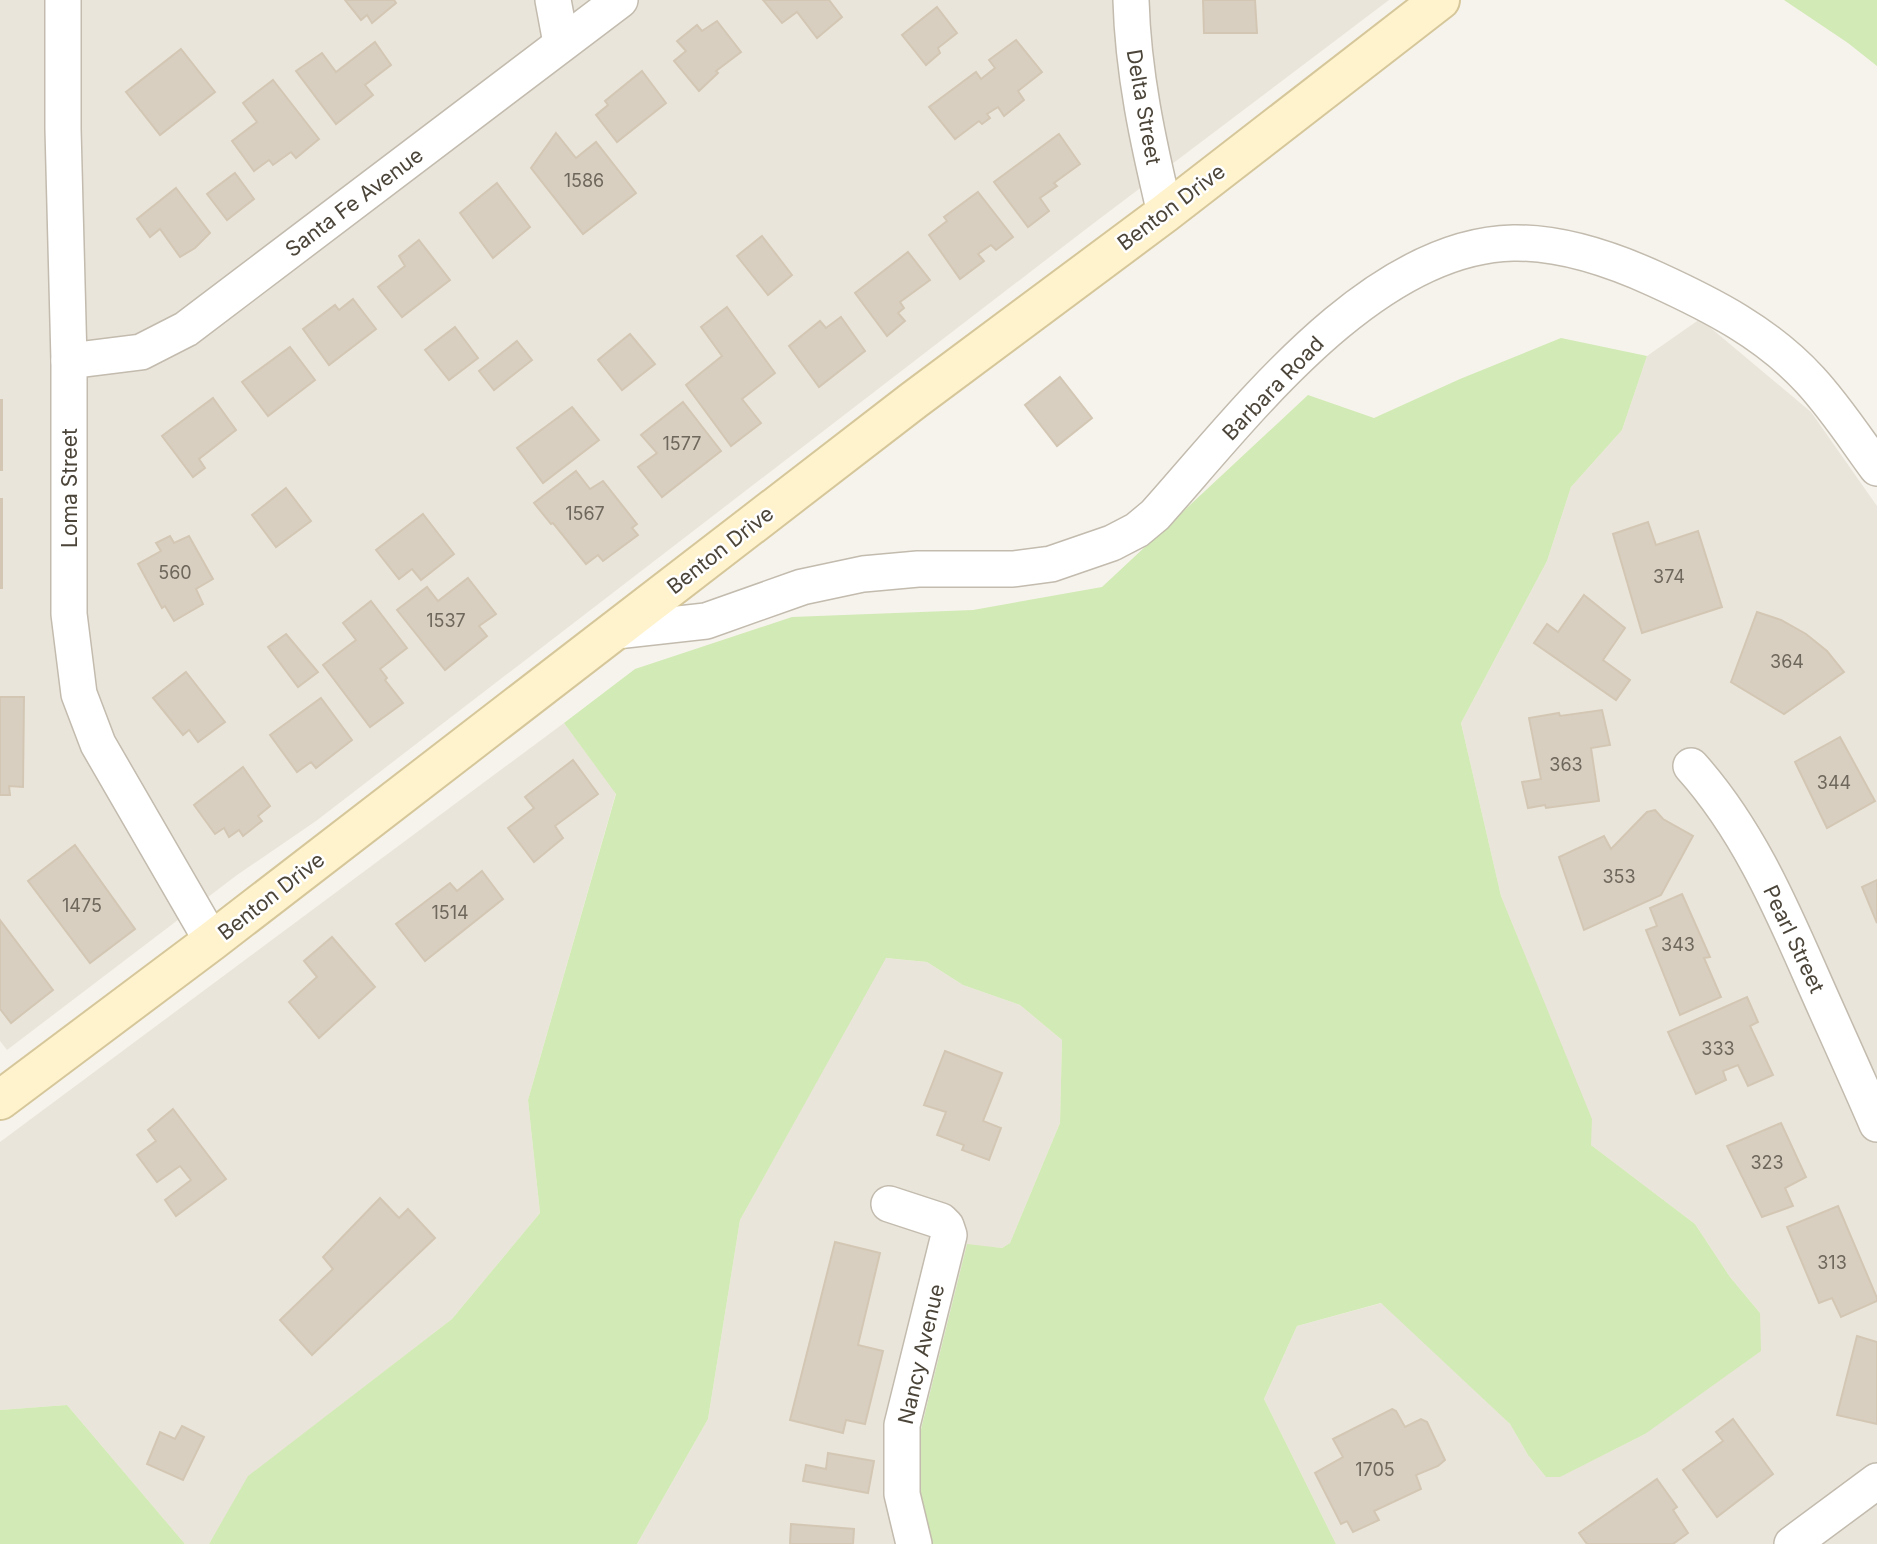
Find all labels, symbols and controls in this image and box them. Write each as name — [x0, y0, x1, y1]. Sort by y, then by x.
street label: Delta Street — [1122, 47, 1166, 167]
street label: Santa Fe Avenue — [280, 142, 428, 262]
street label: Benton Drive — [1112, 158, 1230, 256]
house number: 1586 — [564, 170, 604, 191]
street label: Barbara Road — [1217, 331, 1329, 445]
street label: Loma Street — [57, 428, 82, 548]
house number: 1577 — [663, 433, 702, 454]
street label: Benton Drive — [662, 501, 778, 599]
house number: 1567 — [565, 503, 605, 524]
house number: 560 — [158, 562, 192, 583]
house number: 374 — [1653, 566, 1685, 587]
house number: 1537 — [426, 610, 466, 631]
house number: 364 — [1770, 651, 1804, 672]
house number: 363 — [1549, 754, 1583, 775]
house number: 344 — [1817, 772, 1851, 793]
street label: Benton Drive — [213, 847, 329, 945]
house number: 353 — [1602, 866, 1636, 887]
street label: Pearl Street — [1758, 881, 1830, 997]
house number: 1475 — [62, 895, 102, 916]
house number: 1514 — [431, 902, 469, 923]
house number: 343 — [1661, 934, 1695, 955]
house number: 333 — [1701, 1038, 1735, 1059]
house number: 323 — [1750, 1152, 1784, 1173]
house number: 313 — [1817, 1252, 1847, 1273]
street label: Nancy Avenue — [893, 1281, 949, 1427]
house number: 1705 — [1355, 1459, 1395, 1480]

